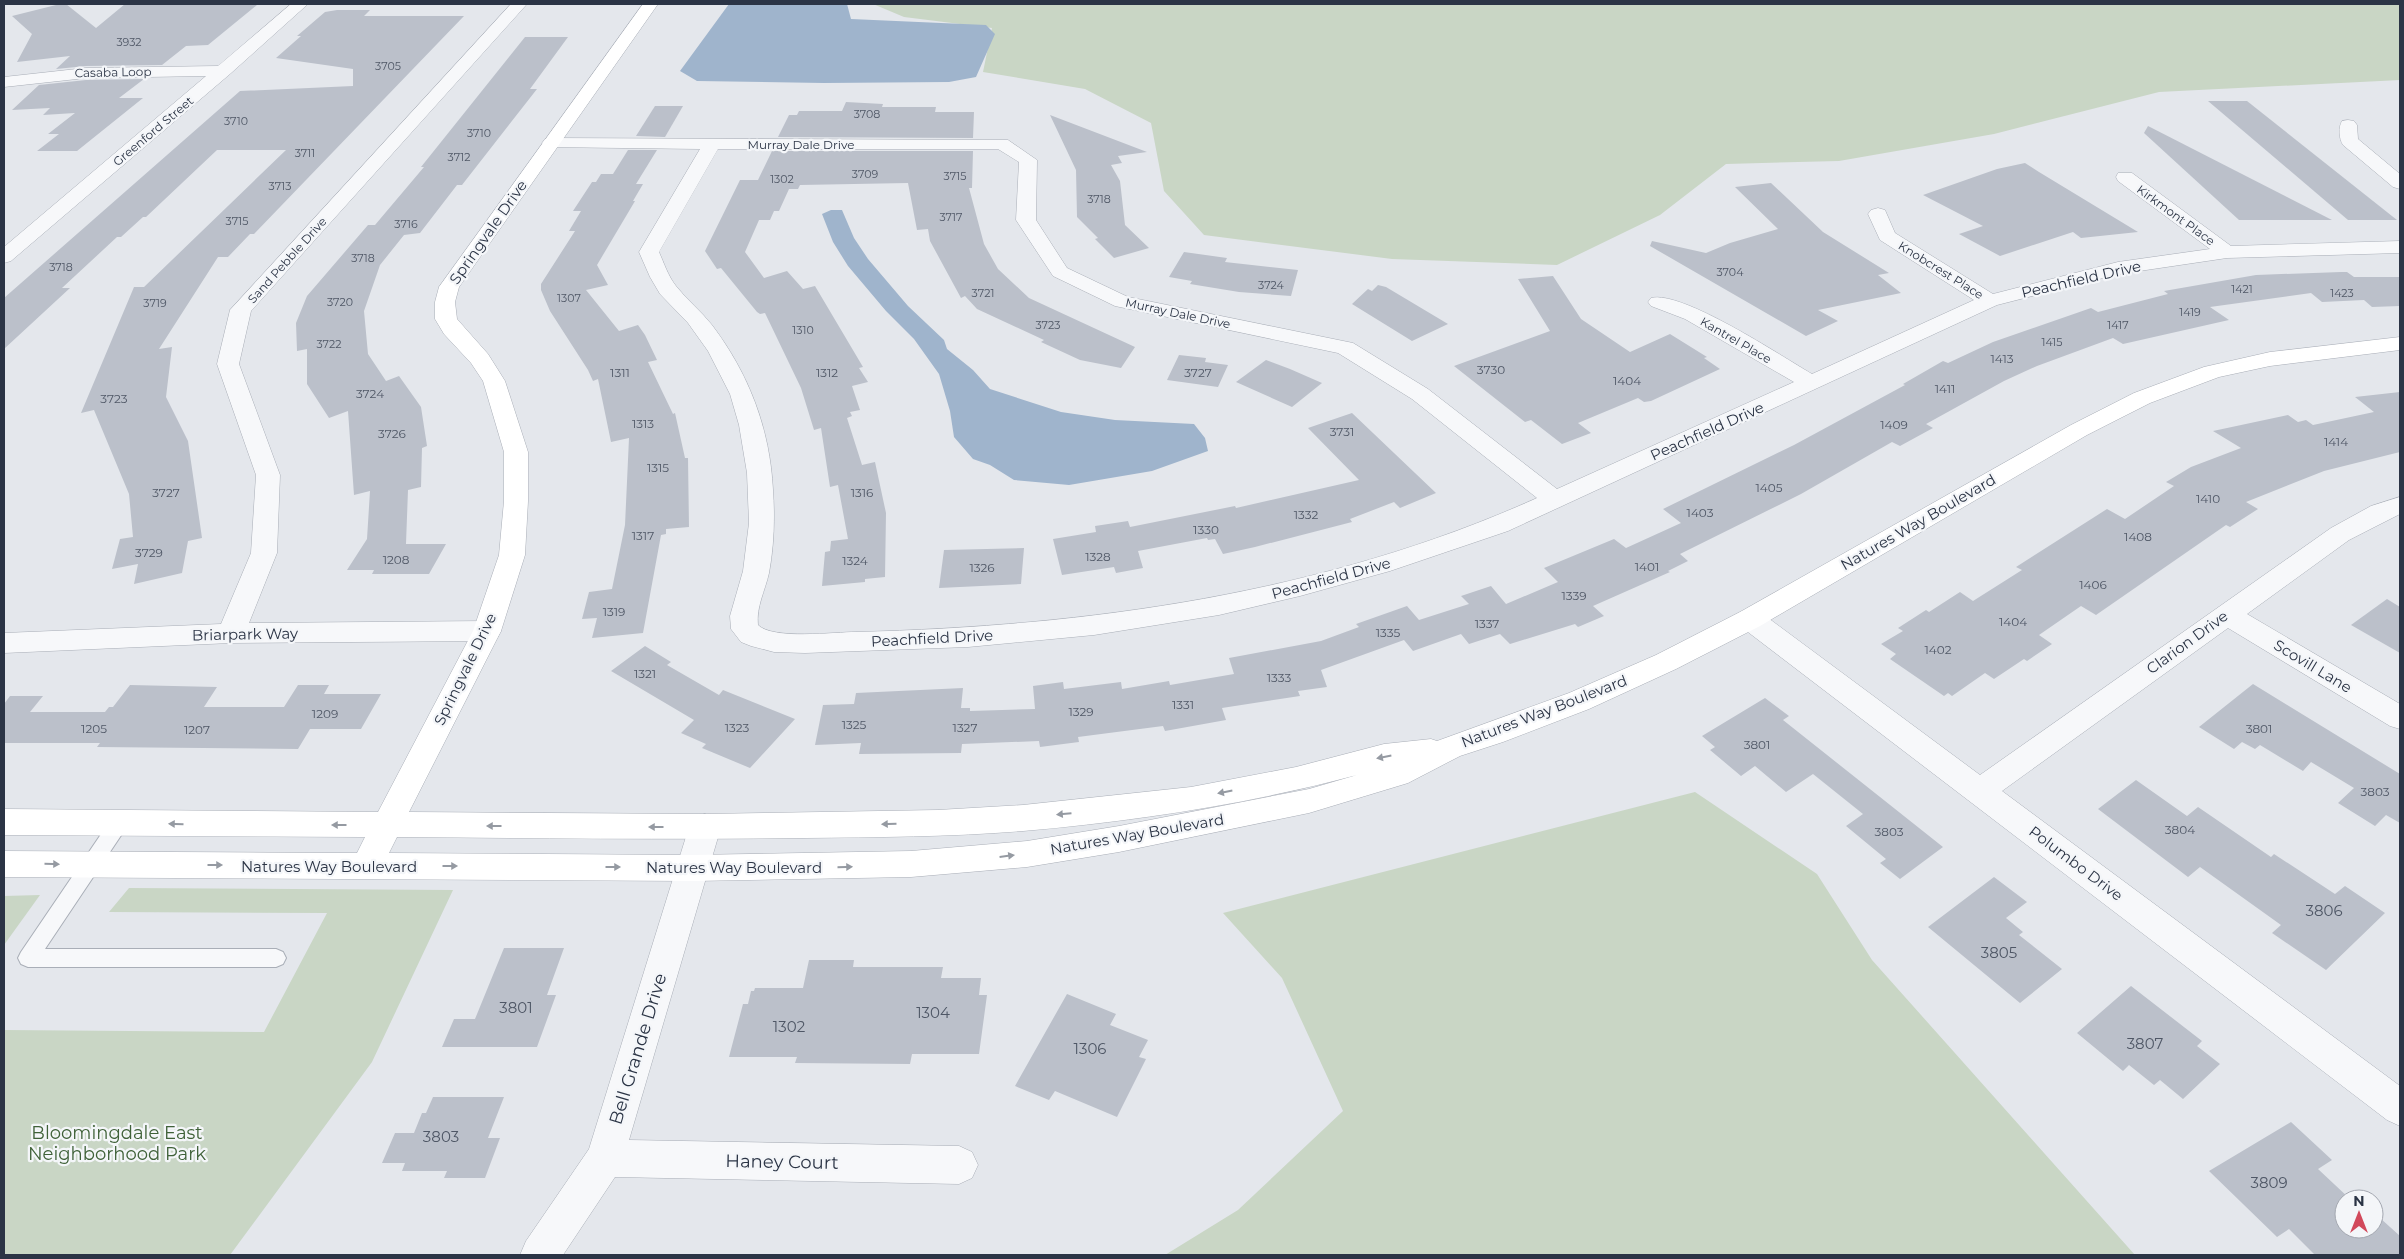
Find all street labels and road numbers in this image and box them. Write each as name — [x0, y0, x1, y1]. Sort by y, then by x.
street label: Casaba Loop — [74, 64, 152, 80]
street label: Greenford Street — [110, 93, 196, 169]
street label: Murray Dale Drive — [747, 137, 855, 152]
street label: Springvale Drive — [445, 176, 531, 288]
street label: Kirkmont Place — [2134, 182, 2218, 248]
street label: Sand Pebble Drive — [244, 214, 330, 306]
street label: Knobcrest Place — [1896, 238, 1986, 302]
street label: Peachfield Drive — [2019, 256, 2143, 302]
street label: Murray Dale Drive — [1124, 295, 1232, 331]
street label: Kantrel Place — [1698, 314, 1774, 366]
street label: Peachfield Drive — [1647, 397, 1767, 465]
street label: Natures Way Boulevard — [1837, 470, 1999, 574]
street label: Peachfield Drive — [1269, 553, 1393, 603]
street label: Clarion Drive — [2142, 606, 2232, 678]
street label: Springvale Drive — [430, 610, 500, 728]
street label: Briarpark Way — [192, 624, 299, 644]
street label: Peachfield Drive — [870, 625, 994, 651]
street label: Scovill Lane — [2270, 635, 2356, 697]
street label: Natures Way Boulevard — [1458, 671, 1630, 751]
street label: Natures Way Boulevard — [1049, 809, 1225, 859]
street label: Polumbo Drive — [2025, 821, 2127, 905]
street label: Natures Way Boulevard — [241, 857, 417, 876]
street label: Natures Way Boulevard — [646, 858, 822, 877]
street label: Bell Grande Drive — [605, 971, 672, 1127]
street label: Haney Court — [725, 1150, 839, 1174]

